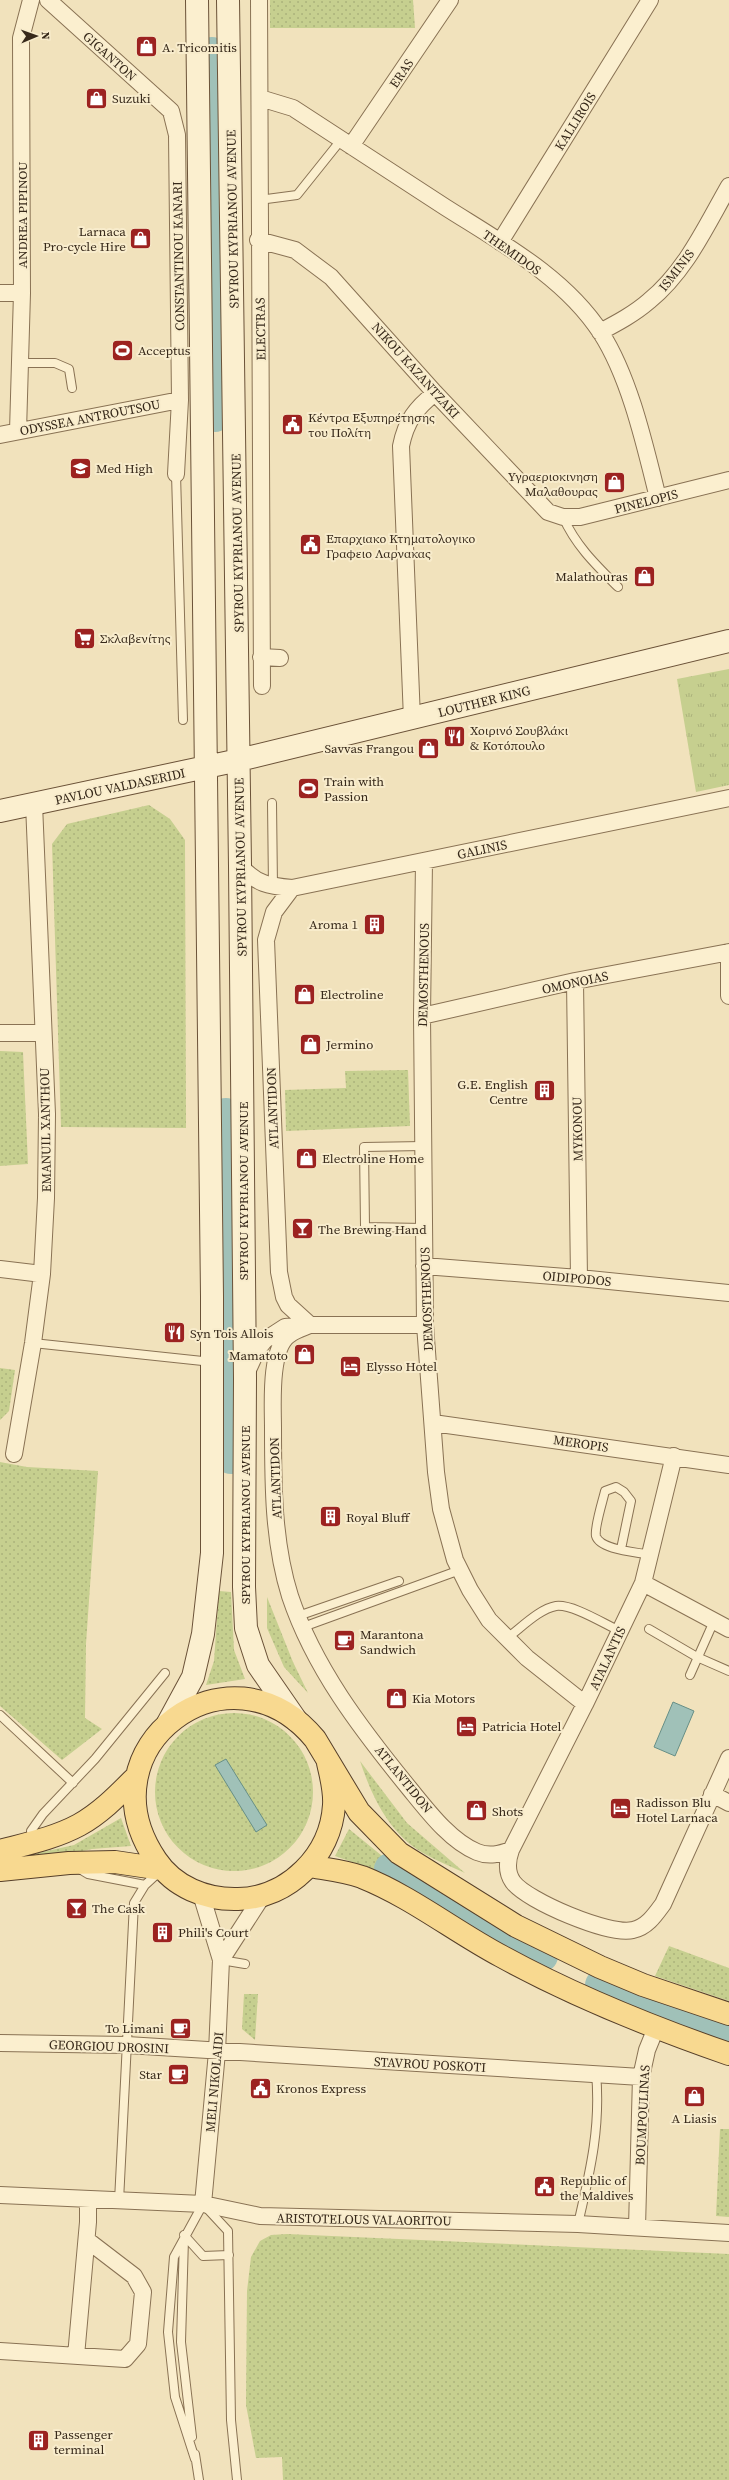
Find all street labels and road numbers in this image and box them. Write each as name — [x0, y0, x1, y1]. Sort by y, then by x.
street label: GIGANTON — [79, 28, 140, 85]
street label: ERAS — [385, 55, 418, 91]
street label: KALLIROIS — [551, 89, 600, 154]
street label: SPYROU KYPRIANOU AVENUE — [222, 129, 243, 308]
street label: ANDREA PIPINOU — [14, 161, 31, 269]
street label: CONSTANTINOU KANARI — [169, 181, 188, 331]
street label: THEMIDOS — [479, 226, 545, 279]
street label: ISMINIS — [655, 246, 698, 295]
street label: ELECTRAS — [251, 297, 270, 361]
street label: NIKOU KAZANTZAKI — [368, 319, 463, 422]
street label: ODYSSEA ANTROUTSOU — [18, 395, 162, 439]
street label: SPYROU KYPRIANOU AVENUE — [227, 453, 248, 632]
street label: PINELOPIS — [613, 485, 680, 518]
street label: LOUTHER KING — [436, 682, 532, 721]
street label: PAVLOU VALDASERIDI — [53, 764, 187, 809]
street label: SPYROU KYPRIANOU AVENUE — [230, 777, 251, 956]
street label: GALINIS — [456, 836, 509, 863]
street label: DEMOSTHENOUS — [414, 923, 433, 1027]
street label: OMONOIAS — [540, 967, 610, 998]
street label: ATLANTIDON — [263, 1066, 282, 1149]
street label: EMANUIL XANTHOU — [36, 1067, 55, 1193]
street label: MYKONOU — [568, 1096, 587, 1162]
street label: SPYROU KYPRIANOU AVENUE — [235, 1101, 252, 1280]
street label: DEMOSTHENOUS — [416, 1246, 437, 1351]
street label: OIDIPODOS — [542, 1267, 612, 1290]
street label: SPYROU KYPRIANOU AVENUE — [237, 1425, 254, 1604]
street label: MEROPIS — [552, 1431, 610, 1456]
street label: ATLANTIDON — [266, 1436, 285, 1519]
street label: ATALANTIS — [585, 1623, 630, 1693]
street label: ATLANTIDON — [371, 1742, 436, 1817]
street label: MELI NIKOLAIDI — [202, 2031, 227, 2133]
street label: GEORGIOU DROSINI — [49, 2036, 169, 2057]
street label: STAVROU POSKOTI — [373, 2053, 487, 2076]
street label: BOUMPOULINAS — [631, 2064, 654, 2166]
street label: ARISTOTELOUS VALAORITOU — [276, 2209, 452, 2230]

